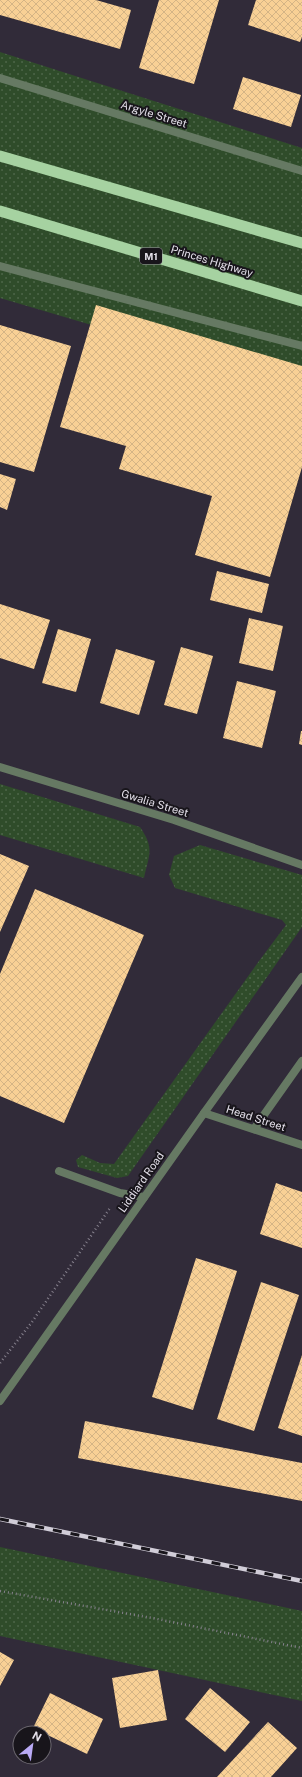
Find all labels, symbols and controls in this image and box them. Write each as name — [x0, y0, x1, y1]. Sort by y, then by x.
street label: Argyle Street — [119, 98, 189, 130]
street label: Princes Highway — [170, 243, 255, 279]
road number: M1 — [140, 248, 162, 264]
street label: Gwalia Street — [120, 787, 190, 819]
street label: Head Street — [225, 1103, 287, 1133]
street label: Liddiard Road — [116, 1150, 166, 1214]
north arrow — [12, 1725, 52, 1765]
text: N — [30, 1729, 44, 1744]

